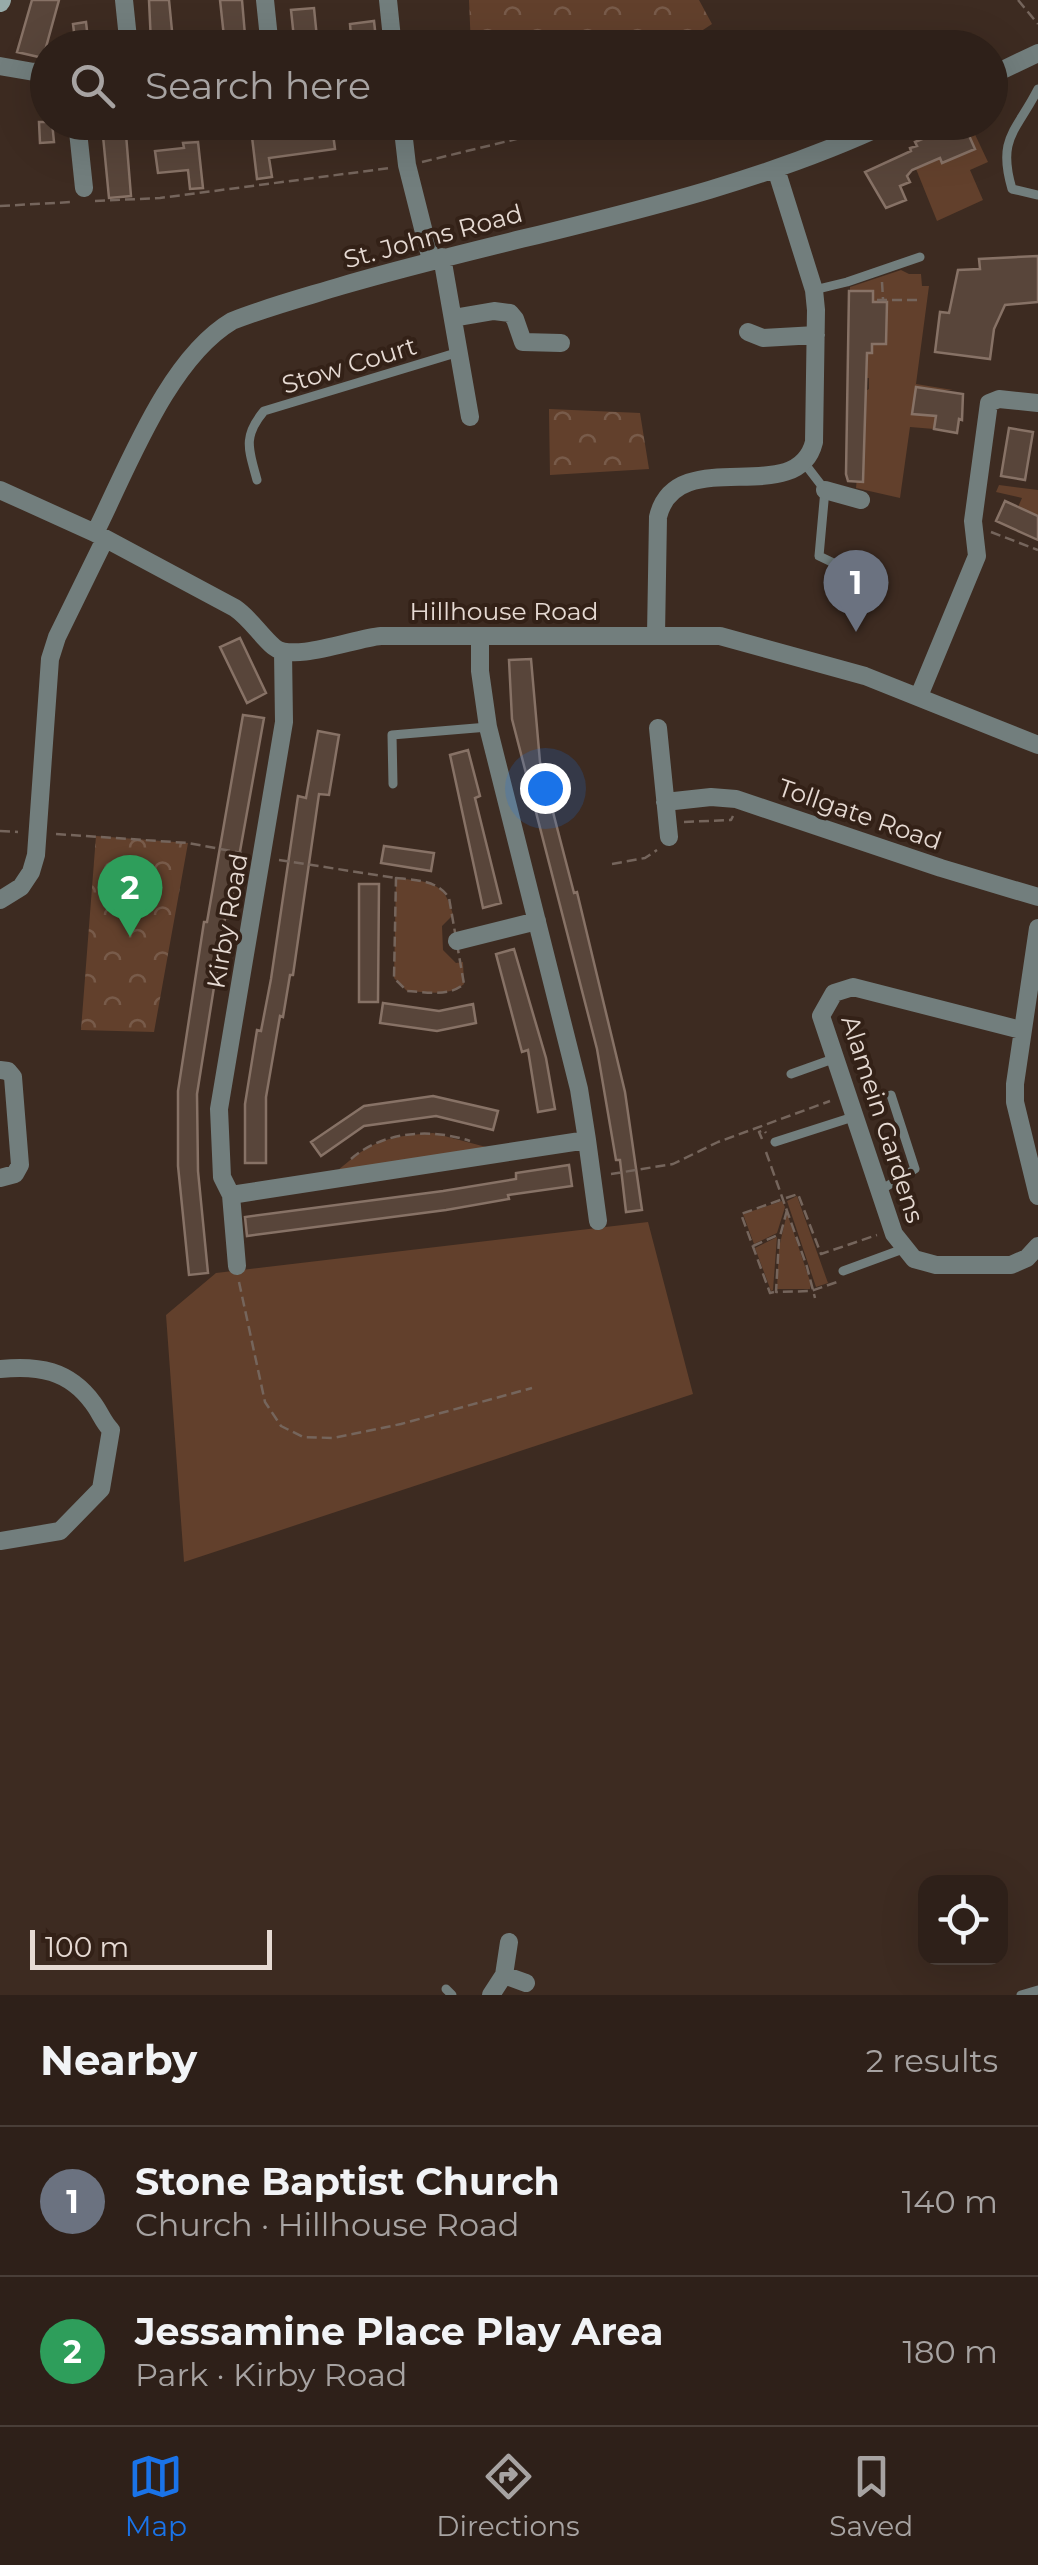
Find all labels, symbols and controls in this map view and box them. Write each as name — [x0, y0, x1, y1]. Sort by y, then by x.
search box — [30, 30, 1008, 140]
icon: search — [65, 58, 120, 113]
text: Search here — [145, 62, 371, 109]
street label: St. Johns Road — [340, 198, 526, 274]
street label: Stow Court — [278, 330, 420, 400]
pin: 1 — [824, 550, 888, 632]
street label: Hillhouse Road — [409, 596, 599, 626]
your location — [520, 763, 571, 814]
street label: Tollgate Road — [774, 772, 946, 856]
street label: Kirby Road — [200, 851, 254, 991]
pin: 2 — [98, 854, 162, 937]
street label: Alamein Gardens — [835, 1012, 931, 1226]
map controls — [918, 1875, 1008, 1965]
button: locate — [918, 1875, 1008, 1965]
scale bar — [30, 1925, 272, 1970]
text: 100 m — [45, 1930, 129, 1964]
text: Nearby — [40, 2034, 197, 2086]
text: 2 results — [866, 2041, 998, 2080]
text: Stone Baptist Church — [135, 2158, 560, 2205]
text: 1 — [66, 2182, 79, 2221]
text: 140 m — [902, 2182, 998, 2221]
text: Church · Hillhouse Road — [135, 2205, 520, 2244]
text: Jessamine Place Play Area — [135, 2308, 663, 2355]
text: 2 — [63, 2332, 82, 2371]
text: 180 m — [903, 2332, 998, 2371]
text: Park · Kirby Road — [135, 2355, 408, 2394]
tab: Map — [125, 2449, 187, 2543]
tab: Directions — [436, 2449, 580, 2543]
tab: Saved — [829, 2449, 913, 2543]

